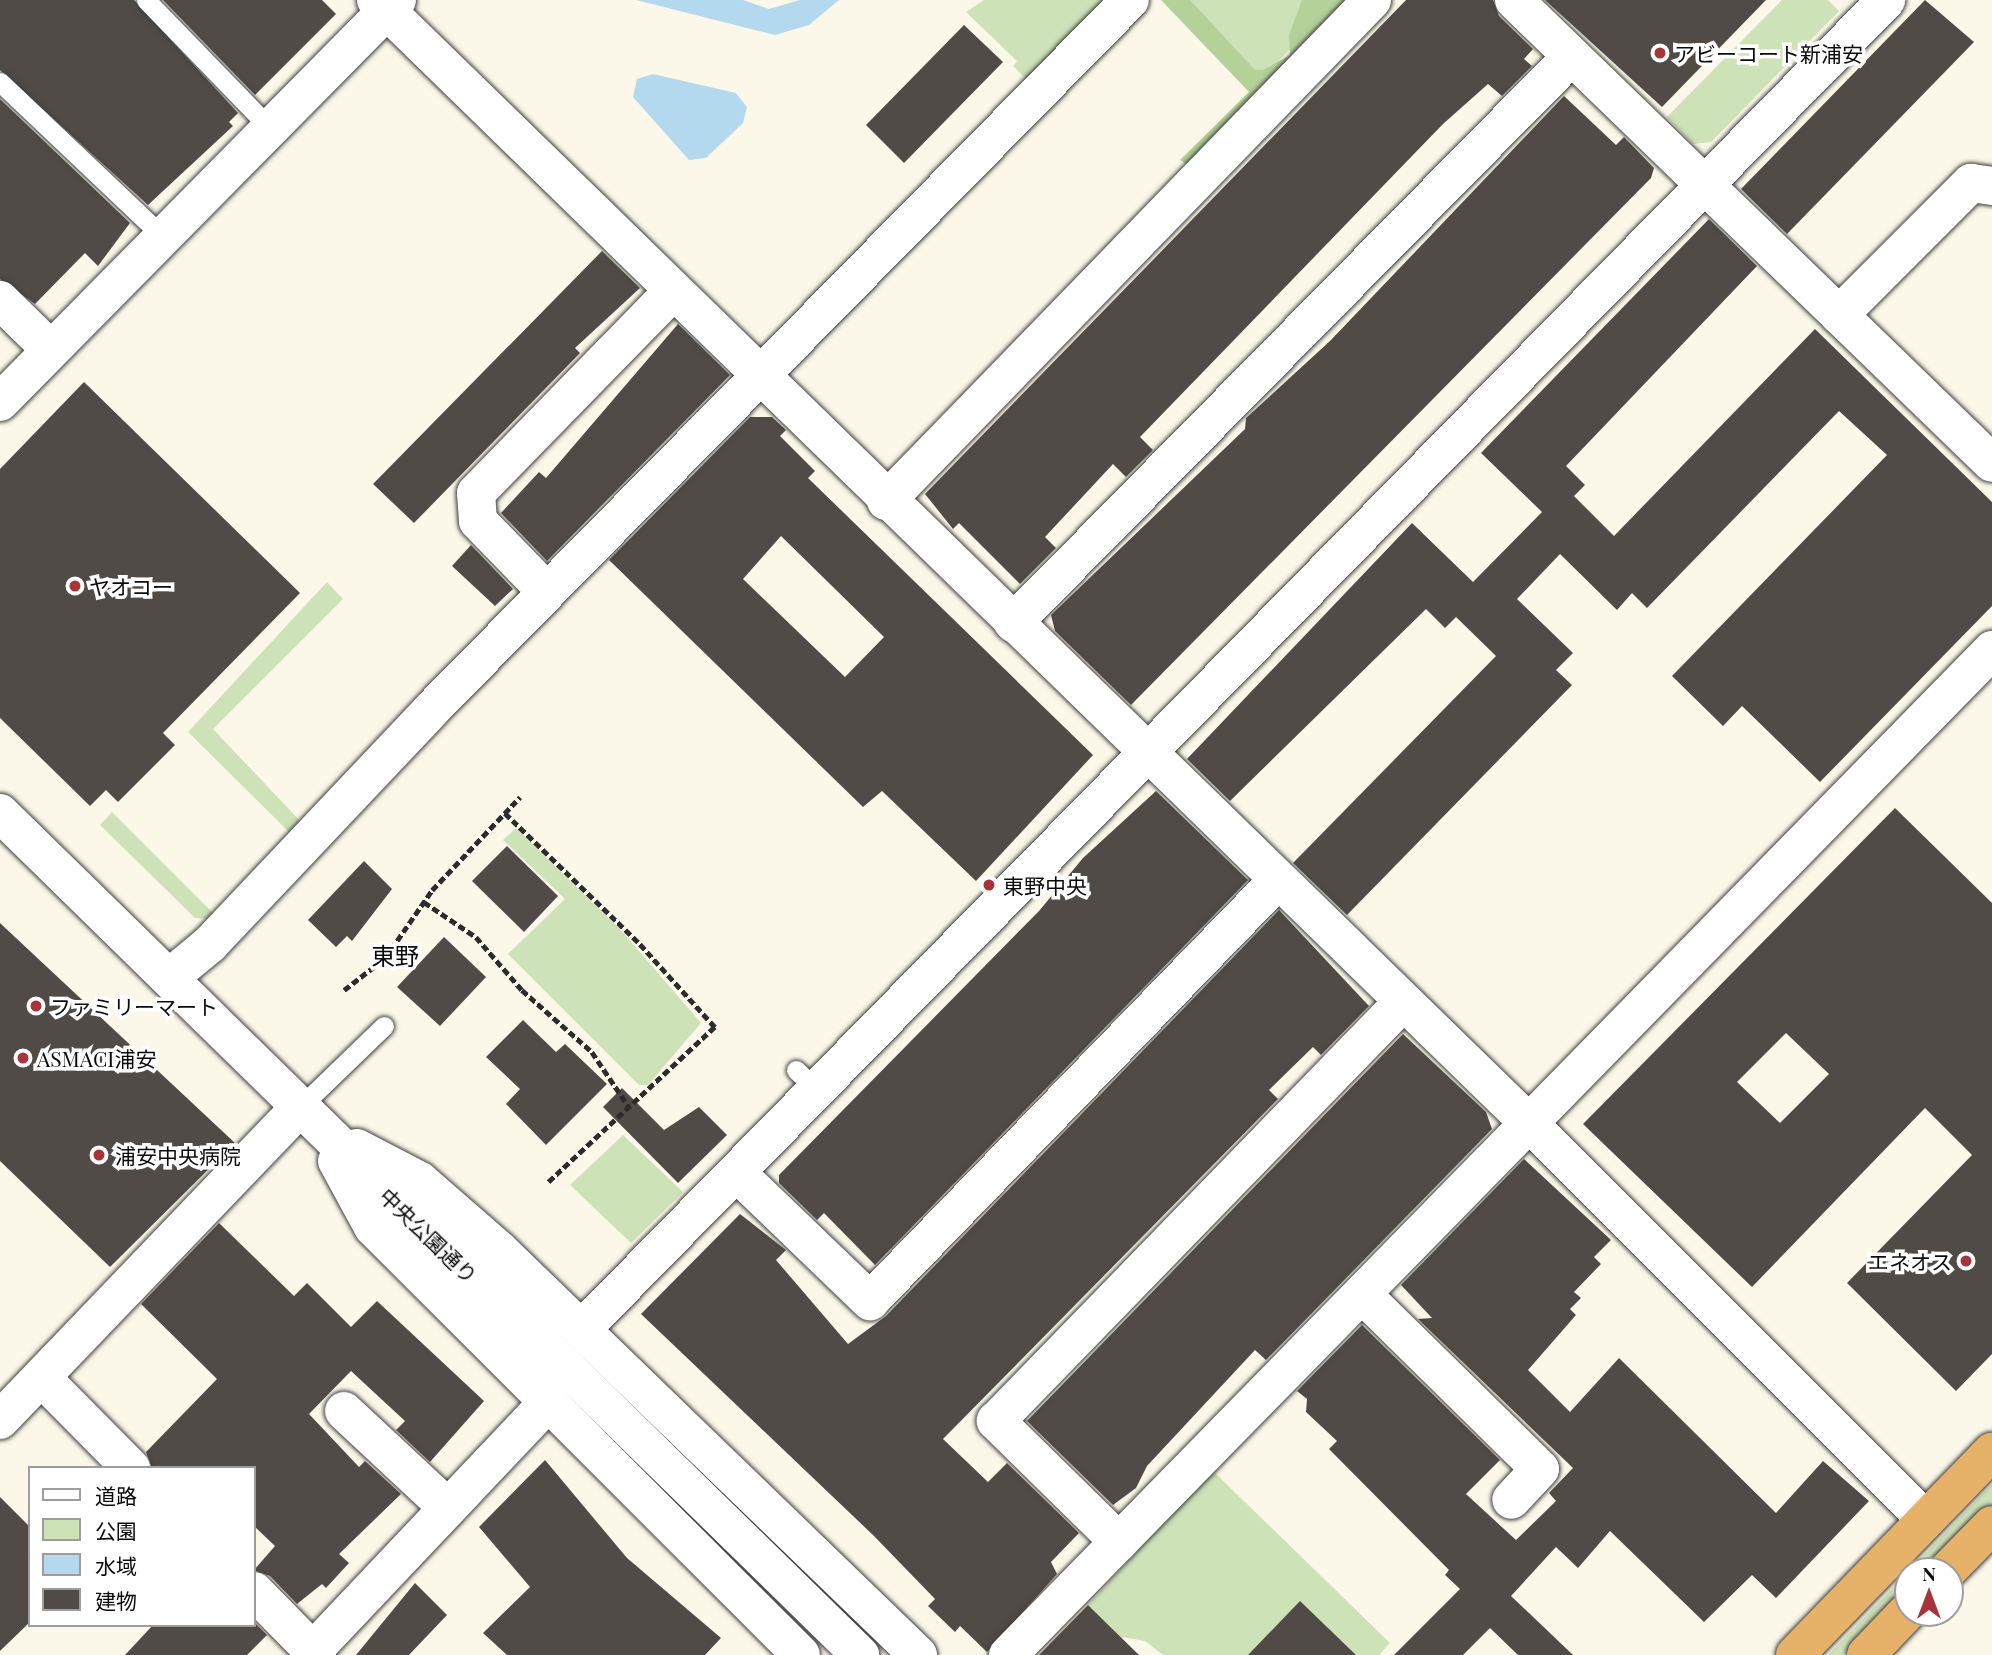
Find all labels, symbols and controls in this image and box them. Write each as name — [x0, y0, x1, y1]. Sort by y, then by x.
place label: アビーコート新浦安 — [1674, 40, 1863, 66]
marker: アビーコート新浦安 — [1652, 45, 1668, 61]
place label: ヤオコー — [89, 573, 173, 599]
marker: ヤオコー — [67, 578, 83, 594]
place label: 東野中央 — [1003, 872, 1087, 898]
marker: 東野中央 — [981, 877, 997, 893]
district label: 東野 — [371, 942, 419, 970]
place label: ファミリーマート — [50, 993, 218, 1019]
marker: ファミリーマート — [28, 998, 44, 1014]
place label: ASMACI浦安 — [37, 1045, 156, 1071]
marker: ASMACI浦安 — [15, 1050, 31, 1066]
place label: 浦安中央病院 — [115, 1142, 241, 1168]
marker: 浦安中央病院 — [89, 1145, 109, 1165]
street label: 中央公園通り — [375, 1182, 483, 1288]
place label: エネオス — [1868, 1248, 1952, 1274]
marker: エネオス — [1958, 1253, 1974, 1269]
legend — [28, 1466, 256, 1627]
text: 道路 — [95, 1481, 137, 1509]
text: 公園 — [95, 1516, 137, 1544]
text: 水域 — [95, 1551, 137, 1579]
north arrow — [1894, 1557, 1964, 1627]
text: N — [1922, 1560, 1936, 1586]
text: 建物 — [95, 1586, 137, 1614]

